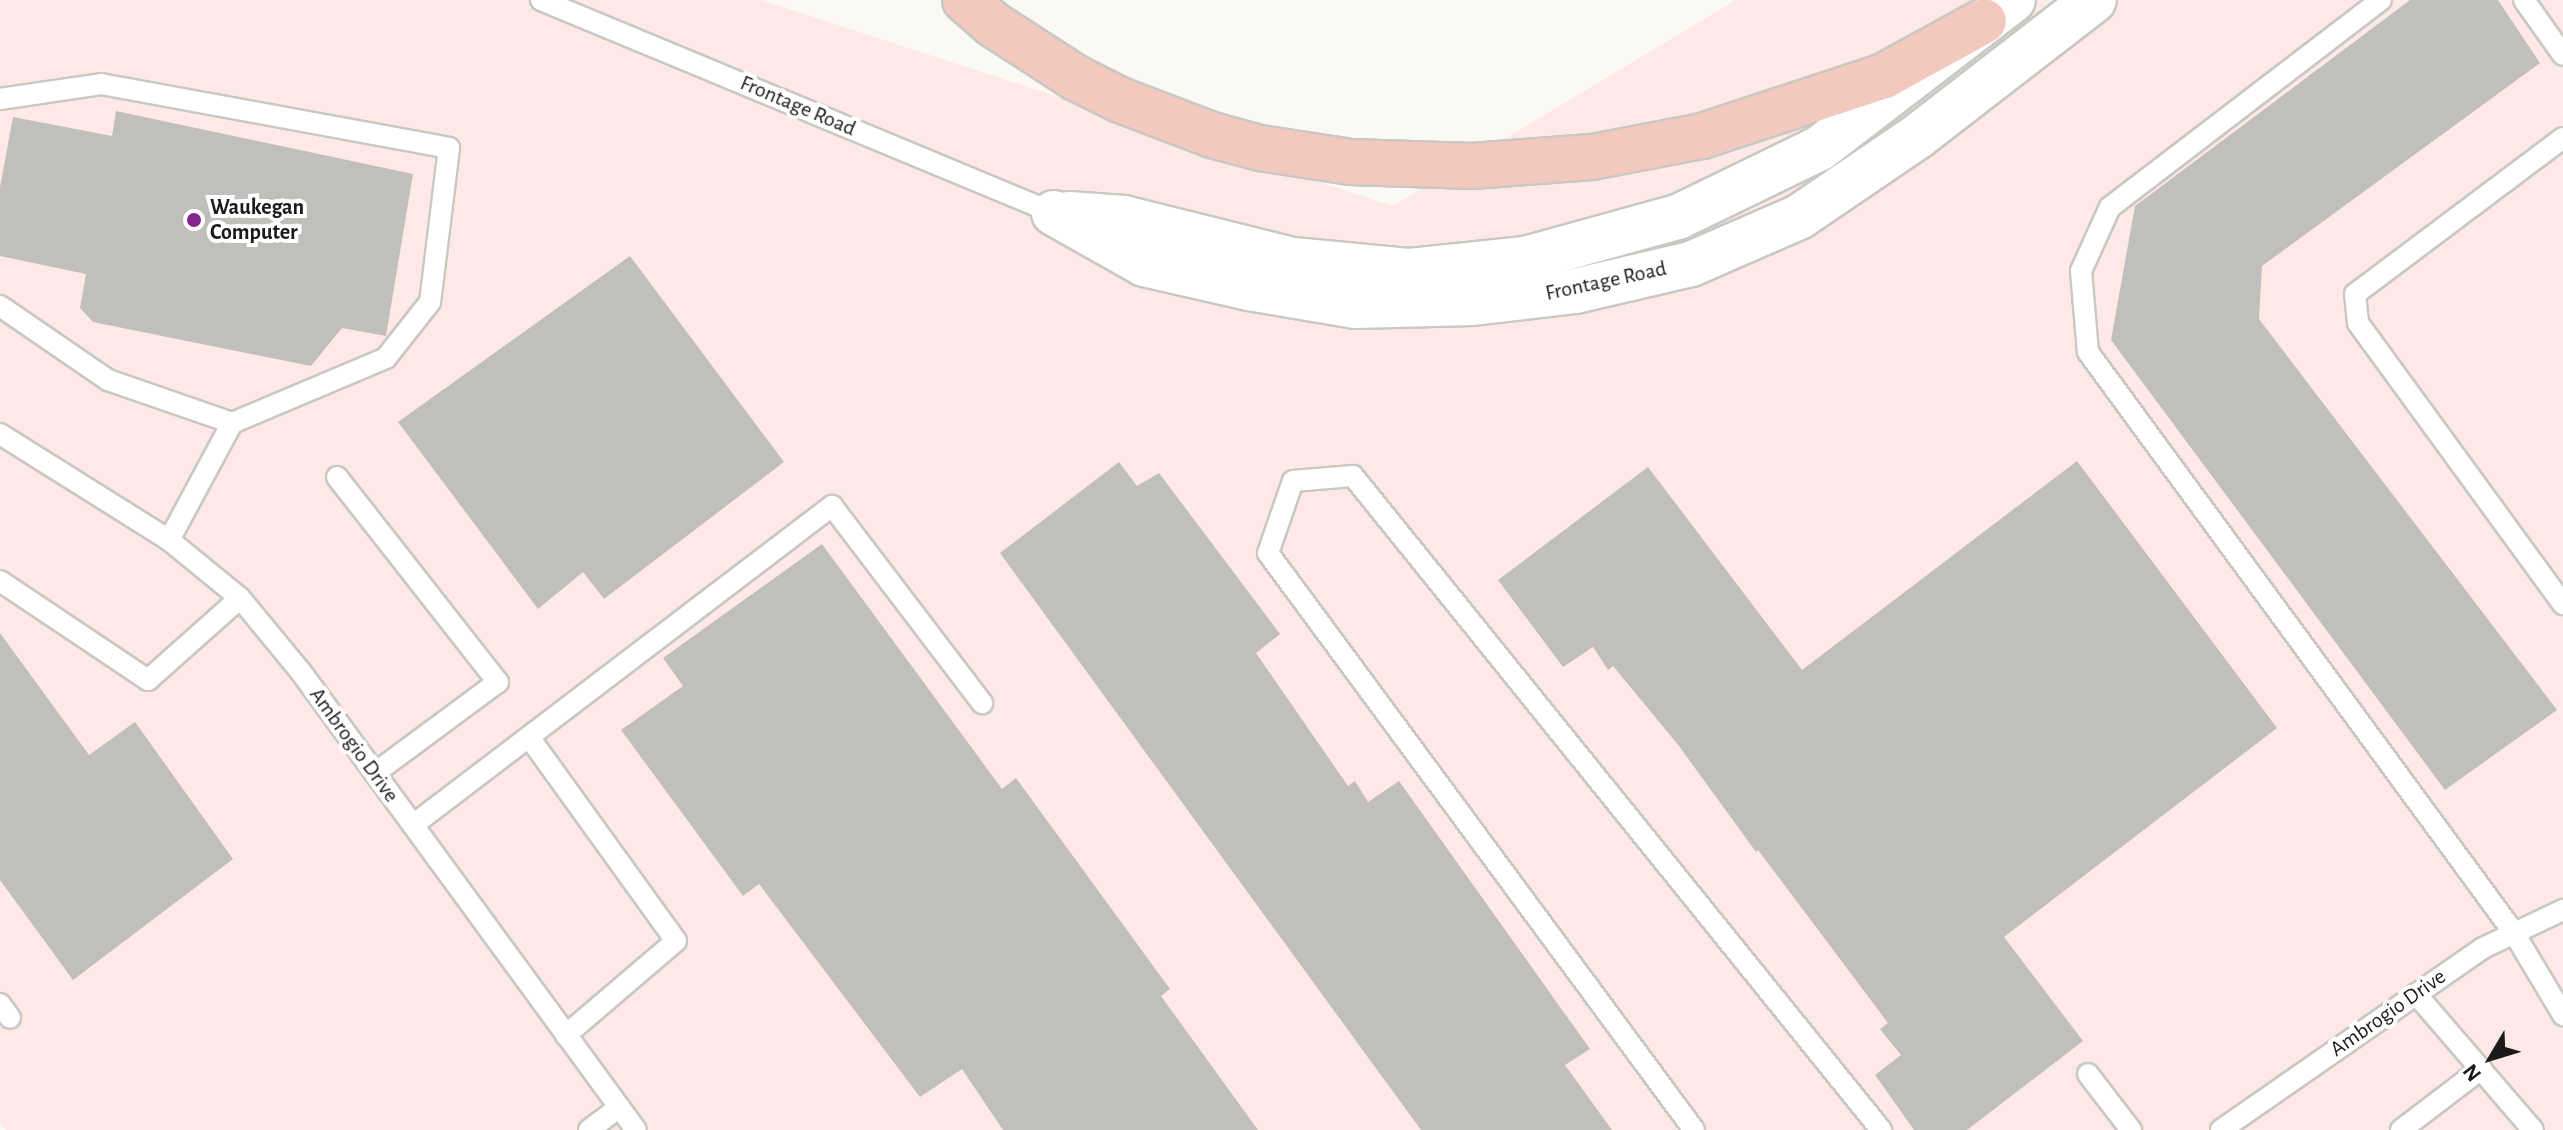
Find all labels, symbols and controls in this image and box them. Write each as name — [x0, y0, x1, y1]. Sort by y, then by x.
street label: Frontage Road — [736, 70, 860, 142]
place label: Waukegan Computer — [210, 194, 304, 246]
marker: Waukegan Computer — [185, 211, 203, 229]
street label: Frontage Road — [1543, 255, 1669, 307]
street label: Ambrogio Drive — [304, 683, 404, 807]
street label: Ambrogio Drive — [2325, 963, 2451, 1063]
north arrow — [2451, 1018, 2531, 1098]
text: N — [2459, 1060, 2485, 1086]

